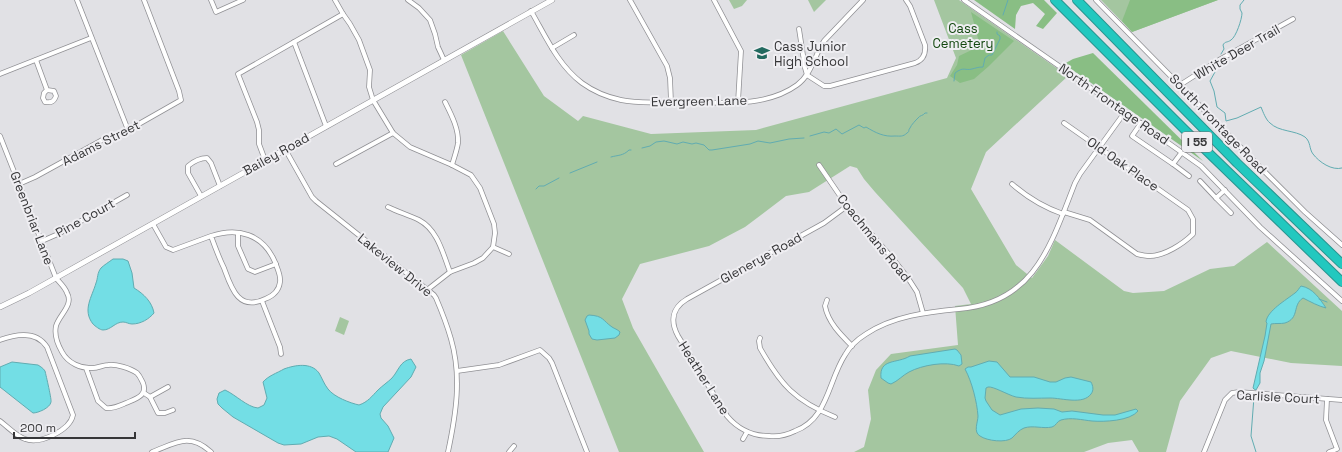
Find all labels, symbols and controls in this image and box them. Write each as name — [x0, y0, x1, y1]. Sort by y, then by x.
park label: Cass Cemetery — [933, 20, 993, 52]
street label: White Deer Trail — [1191, 21, 1283, 83]
place label: Cass Junior High School — [774, 38, 848, 70]
school or university icon: Cass Junior High School — [753, 44, 771, 62]
street label: North Frontage Road — [1056, 59, 1172, 149]
street label: South Frontage Road — [1166, 70, 1270, 178]
street label: Evergreen Lane — [651, 92, 747, 110]
street label: Adams Street — [59, 116, 143, 170]
street label: Bailey Road — [240, 129, 312, 179]
road number: I 55 — [1182, 132, 1212, 152]
street label: Old Oak Place — [1084, 133, 1162, 195]
street label: Greenbriar Lane — [6, 169, 58, 267]
street label: Coachmans Road — [833, 191, 915, 285]
street label: Pine Court — [52, 195, 118, 241]
street label: Glenerye Road — [717, 229, 805, 287]
street label: Lakeview Drive — [354, 230, 436, 300]
street label: Heather Lane — [675, 338, 733, 418]
street label: Carlisle Court — [1236, 386, 1320, 408]
scale bar — [14, 414, 135, 440]
text: 200 m — [20, 420, 56, 436]

